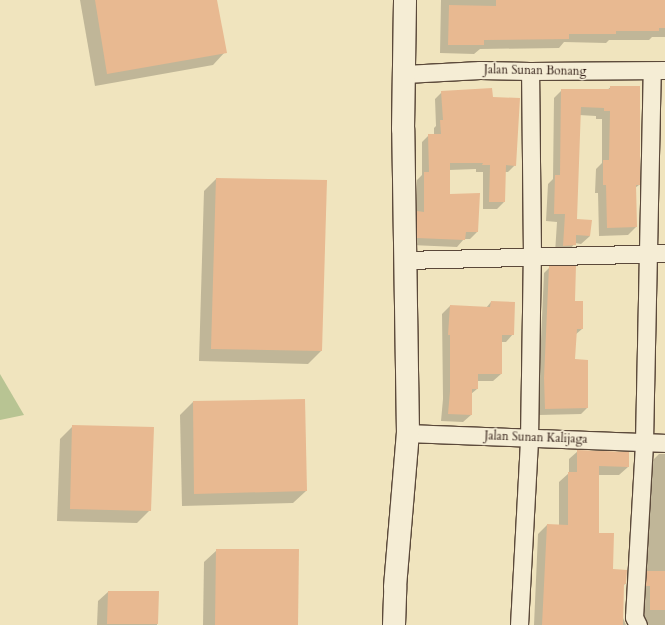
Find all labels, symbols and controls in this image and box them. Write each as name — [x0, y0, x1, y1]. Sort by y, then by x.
street label: Jalan Sunan Bonang — [484, 63, 586, 79]
street label: Jalan Sunan Kalijaga — [484, 429, 588, 447]

